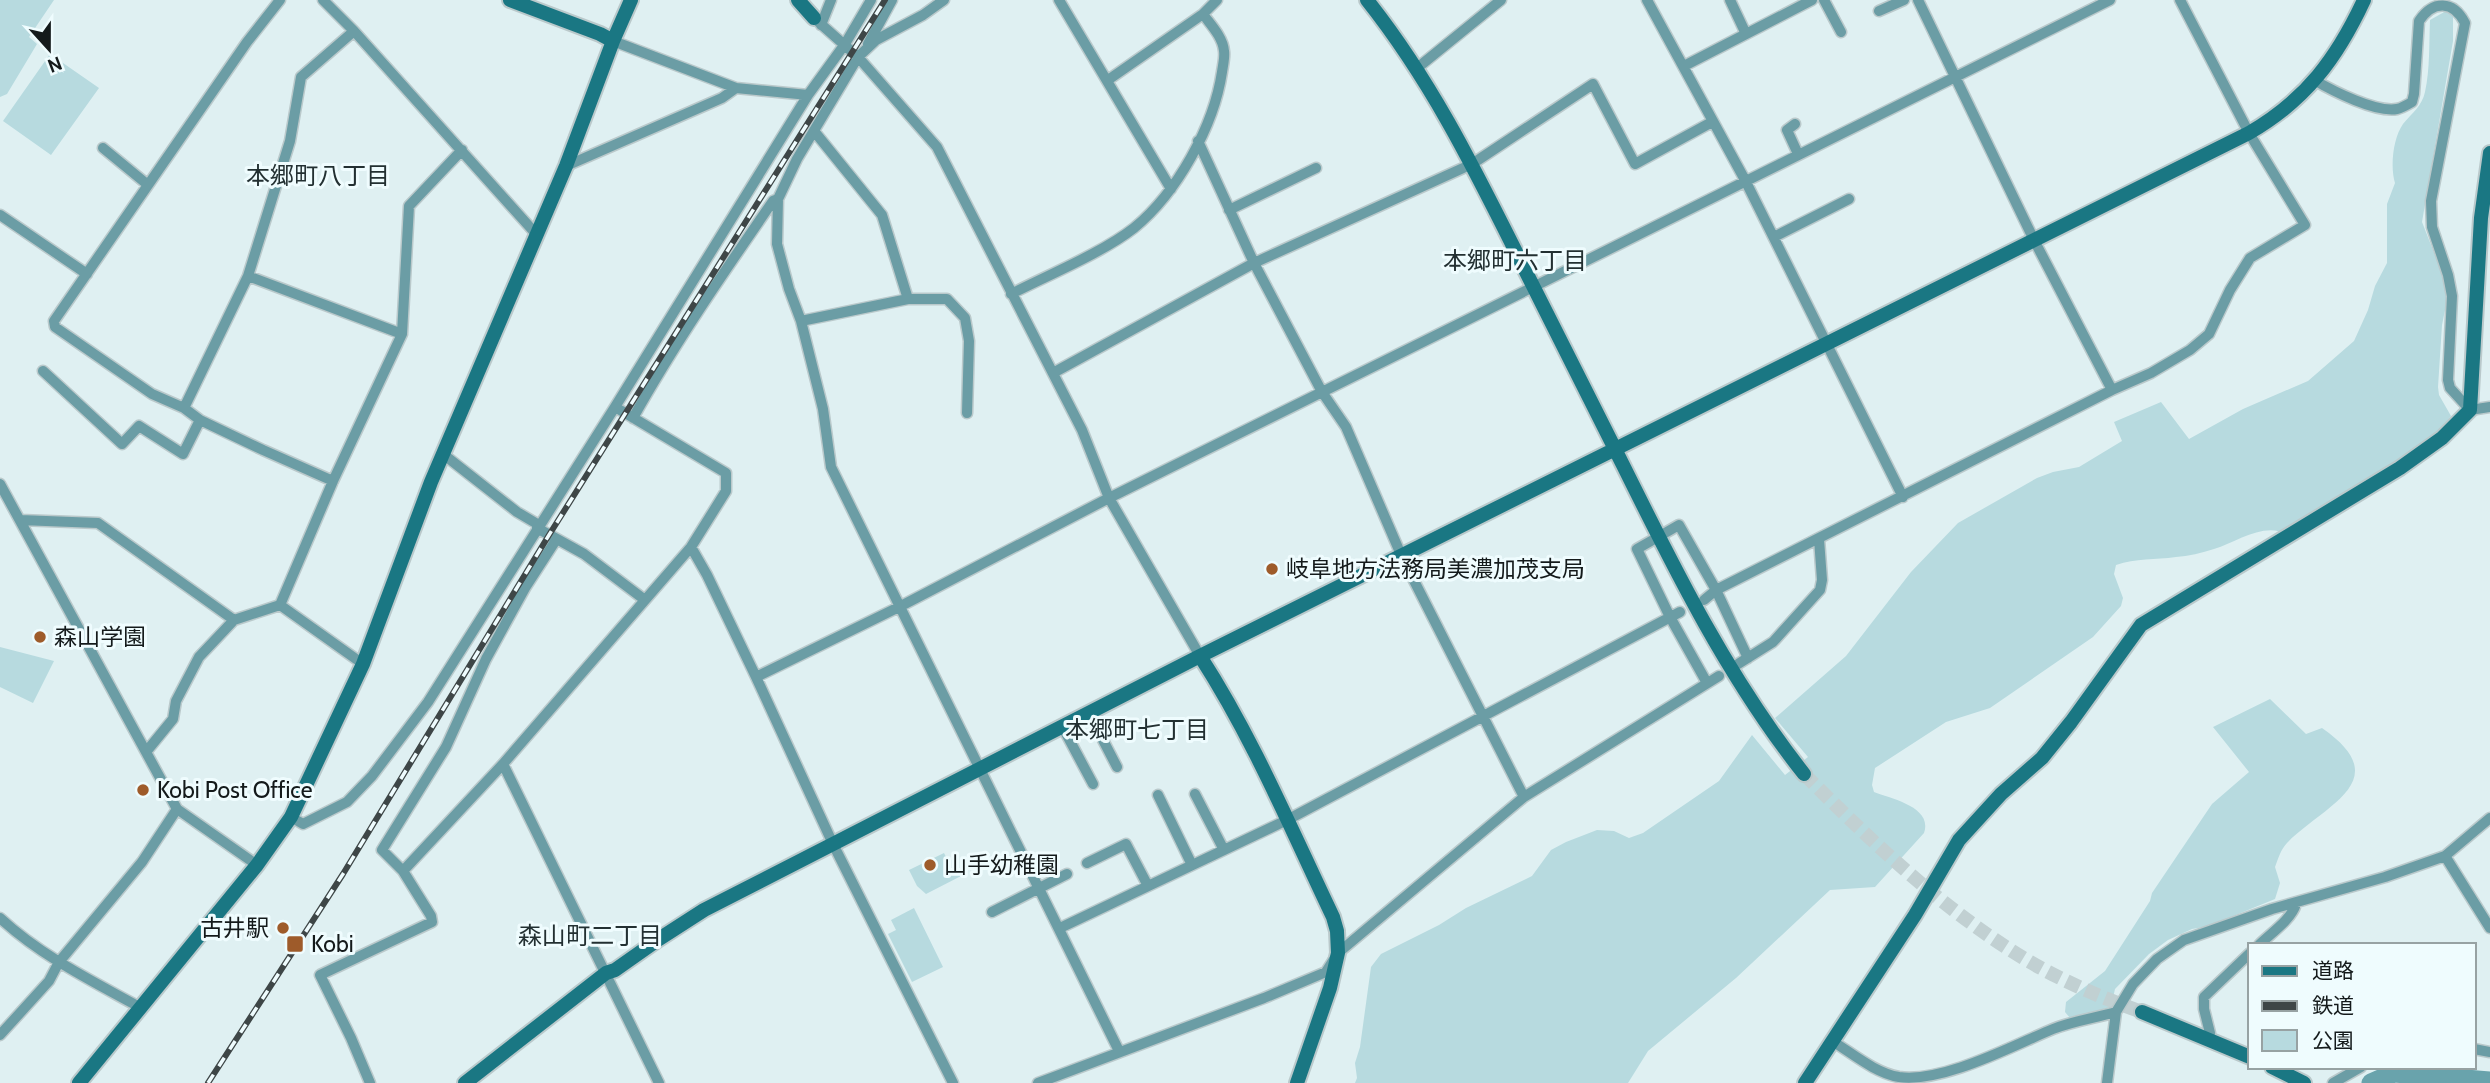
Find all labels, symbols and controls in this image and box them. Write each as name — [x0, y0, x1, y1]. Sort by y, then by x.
north arrow — [14, 14, 84, 84]
text: N — [45, 51, 65, 78]
district label: 本郷町八丁目 — [246, 161, 390, 190]
district label: 本郷町六丁目 — [1443, 246, 1587, 275]
place label: 岐阜地方法務局美濃加茂支局 — [1286, 555, 1585, 583]
marker: 岐阜地方法務局美濃加茂支局 — [1264, 561, 1280, 577]
place label: 森山学園 — [54, 623, 146, 651]
marker: 森山学園 — [32, 629, 48, 645]
district label: 本郷町七丁目 — [1065, 715, 1209, 744]
place label: Kobi Post Office — [157, 776, 313, 804]
marker: Kobi Post Office — [135, 782, 151, 798]
place label: 山手幼稚園 — [944, 851, 1059, 879]
marker: 山手幼稚園 — [922, 857, 938, 873]
place label: 古井駅 — [200, 914, 269, 942]
marker: 古井駅 — [275, 920, 291, 936]
district label: 森山町二丁目 — [518, 921, 662, 950]
place label: Kobi — [311, 930, 354, 958]
marker: Kobi — [285, 934, 305, 954]
legend — [2248, 943, 2476, 1069]
text: 道路 — [2312, 958, 2354, 983]
text: 鉄道 — [2312, 993, 2354, 1018]
text: 公園 — [2312, 1028, 2354, 1053]

